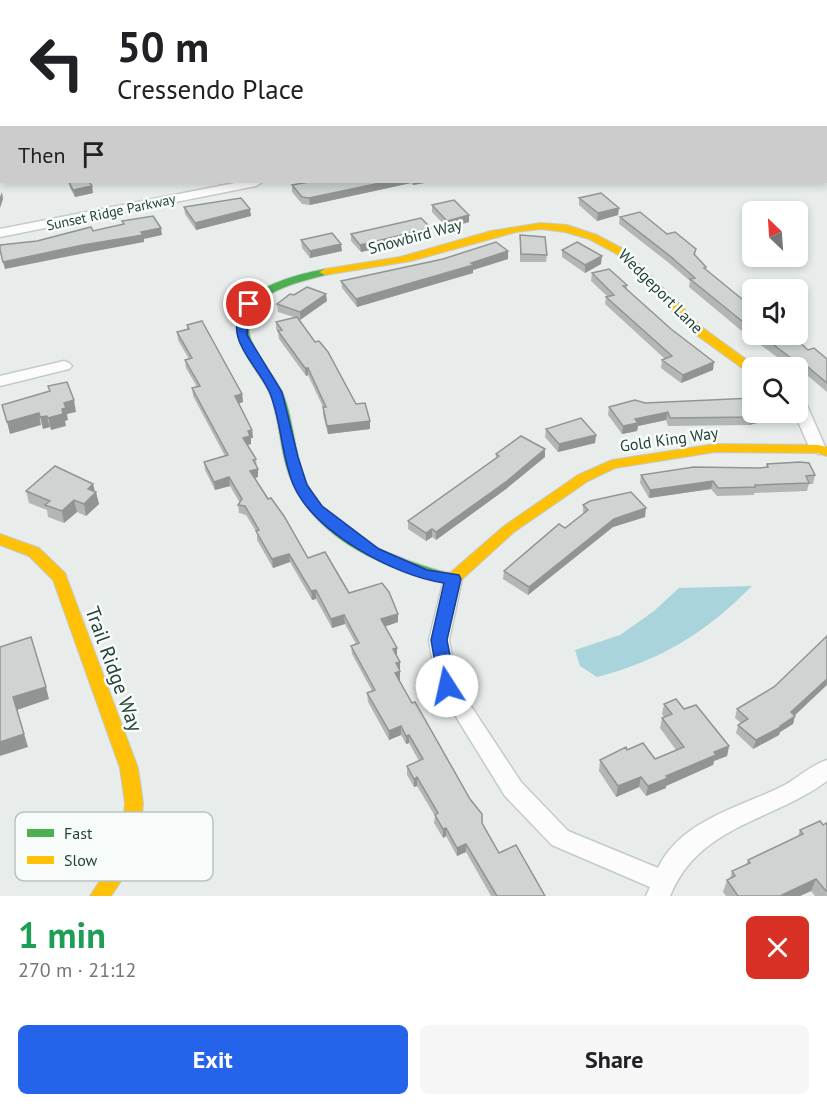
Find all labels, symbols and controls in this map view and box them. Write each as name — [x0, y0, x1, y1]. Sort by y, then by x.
text: 50 m — [117, 19, 209, 74]
icon: left — [18, 24, 96, 102]
text: Cressendo Place — [117, 72, 304, 106]
icon: arrive — [77, 138, 110, 171]
text: Then — [18, 141, 65, 169]
street label: Sunset Ridge Parkway — [45, 189, 178, 234]
north arrow — [742, 201, 808, 267]
map controls — [742, 201, 808, 423]
street label: Snowbird Way — [366, 214, 465, 258]
street label: Wedgeport Lane — [614, 244, 708, 338]
pin — [223, 278, 274, 329]
button: sound — [742, 279, 808, 345]
icon: arrive — [232, 287, 265, 320]
button: search — [742, 357, 808, 423]
street label: Gold King Way — [618, 422, 720, 456]
street label: Trail Ridge Way — [79, 603, 149, 736]
position arrow — [415, 654, 479, 718]
legend — [15, 812, 213, 881]
text: Fast — [64, 823, 93, 843]
text: Slow — [64, 850, 98, 870]
text: 1 min — [18, 911, 106, 958]
button: close — [746, 916, 809, 979]
text: 270 m · 21:12 — [18, 957, 136, 983]
button: Exit — [18, 1025, 408, 1094]
button: Share — [420, 1025, 809, 1094]

